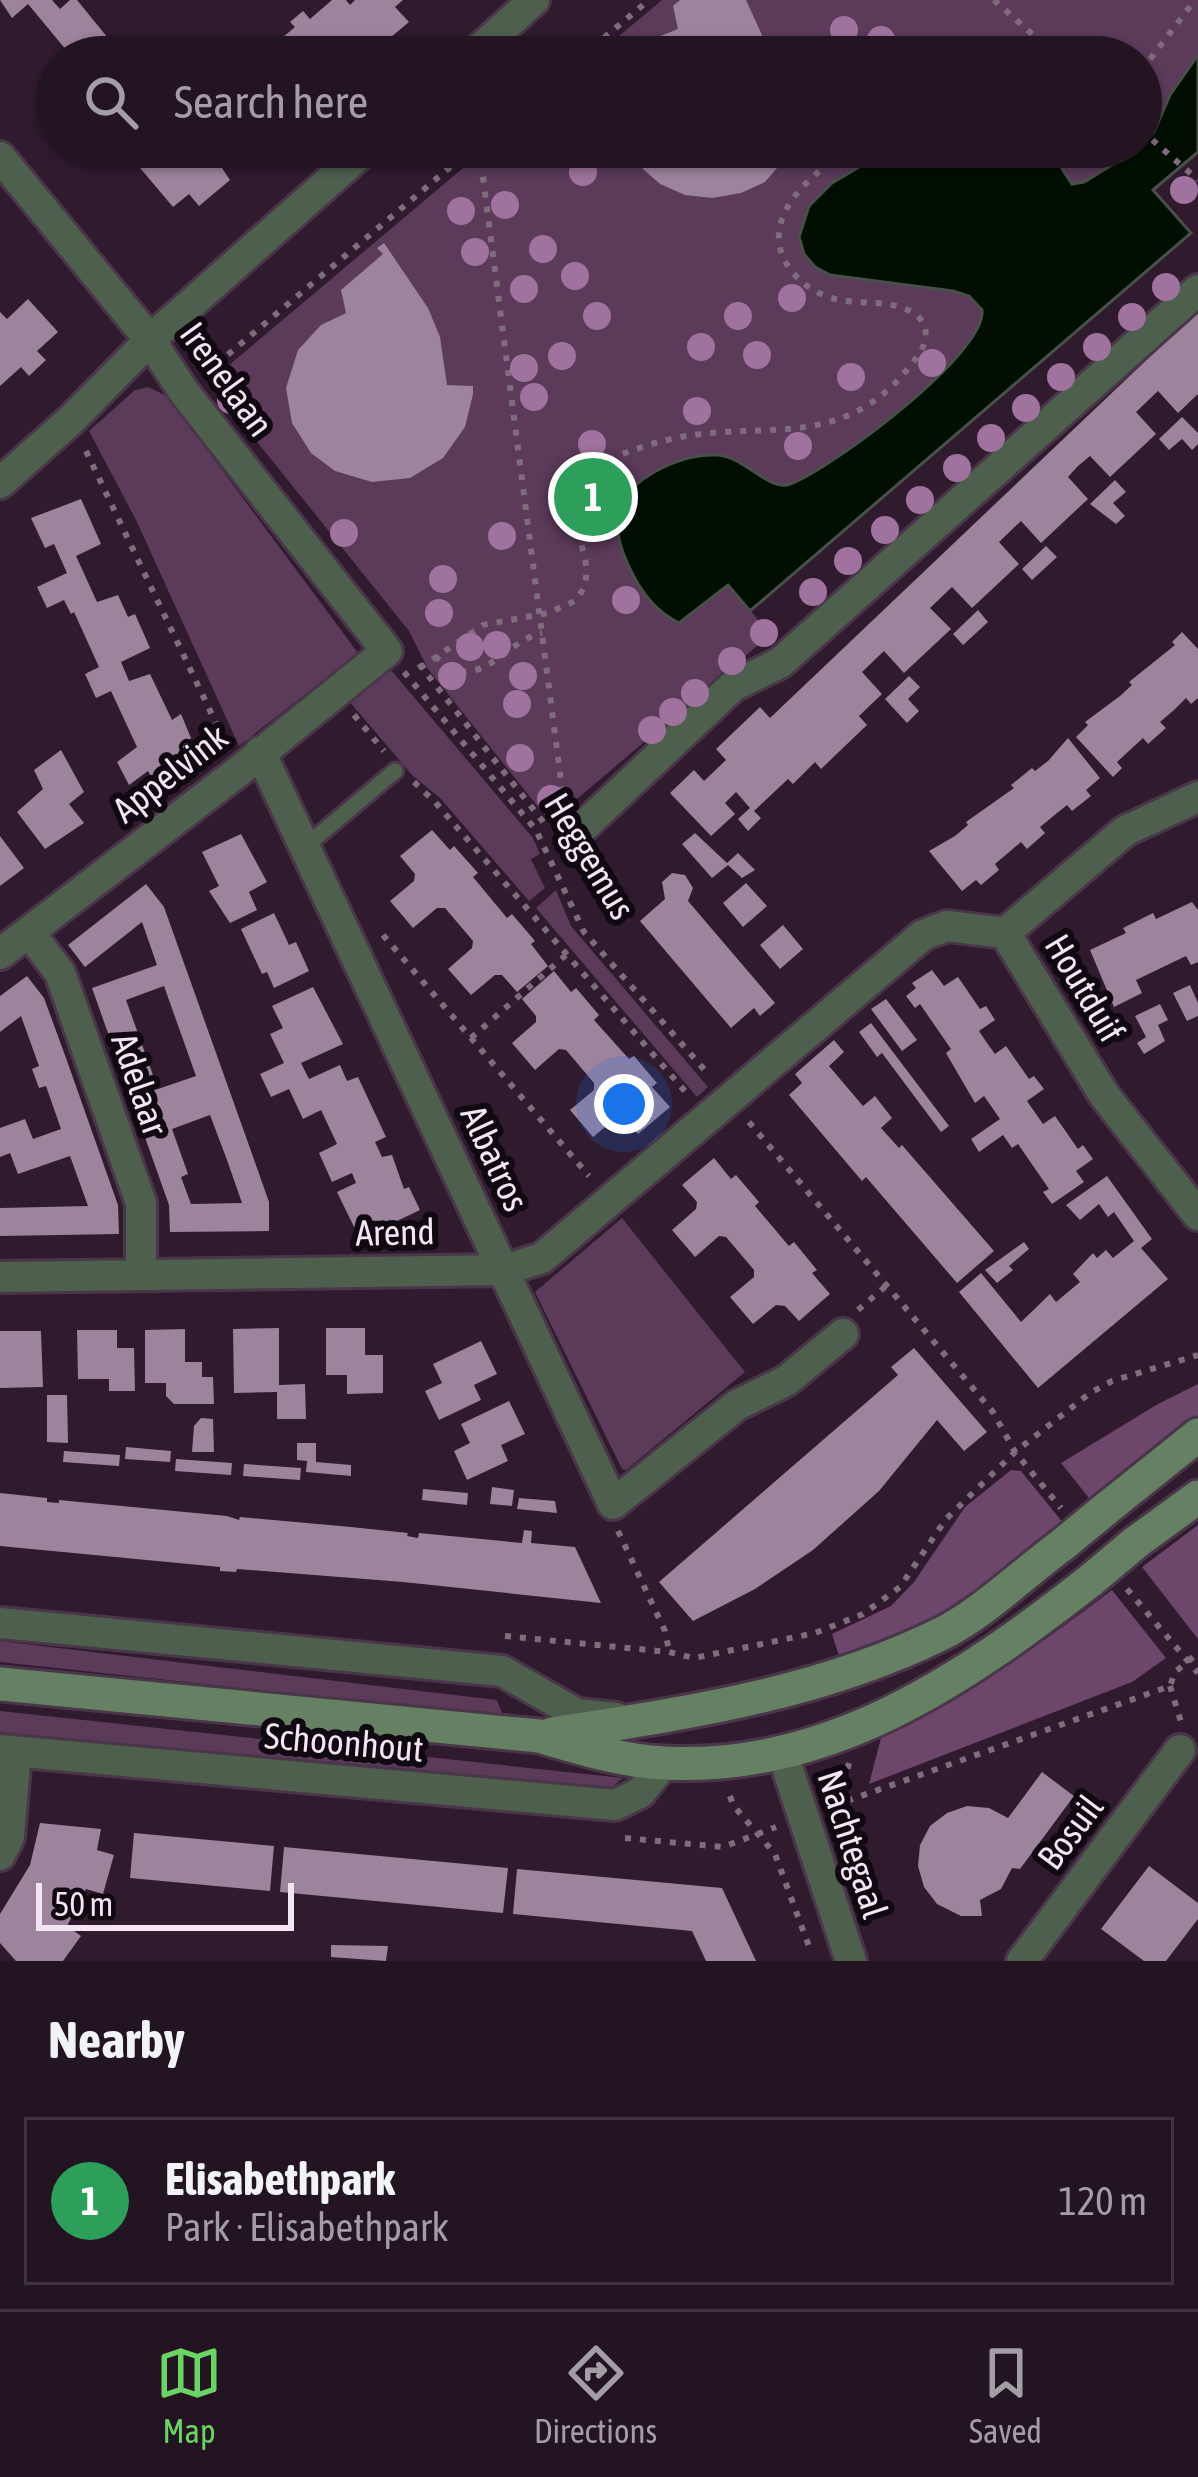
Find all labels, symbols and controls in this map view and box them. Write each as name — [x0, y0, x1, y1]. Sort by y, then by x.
search box — [36, 36, 1162, 168]
icon: search — [78, 69, 144, 135]
text: Search here — [174, 76, 368, 128]
street label: Irenelaan — [172, 314, 282, 444]
pin: 1 — [554, 452, 632, 542]
street label: Appelvink — [104, 715, 236, 831]
street label: Heggemus — [536, 786, 644, 926]
street label: Houtduif — [1037, 927, 1133, 1049]
street label: Adelaar — [103, 1028, 177, 1142]
your location — [594, 1074, 654, 1134]
street label: Albatros — [452, 1099, 538, 1217]
street label: Arend — [355, 1210, 435, 1254]
street label: Schoonhout — [263, 1714, 425, 1770]
street label: Nachtegaal — [809, 1765, 897, 1924]
street label: Bosuil — [1029, 1786, 1112, 1877]
scale bar — [36, 1877, 294, 1930]
text: 50 m — [54, 1885, 113, 1923]
text: Nearby — [48, 2010, 185, 2069]
text: Elisabethpark — [165, 2153, 395, 2205]
text: 1 — [81, 2179, 99, 2223]
text: 120 m — [1059, 2179, 1147, 2223]
text: Park · Elisabethpark — [165, 2205, 449, 2249]
tab: Map — [156, 2340, 222, 2450]
tab: Directions — [534, 2340, 657, 2450]
tab: Saved — [969, 2340, 1042, 2450]

